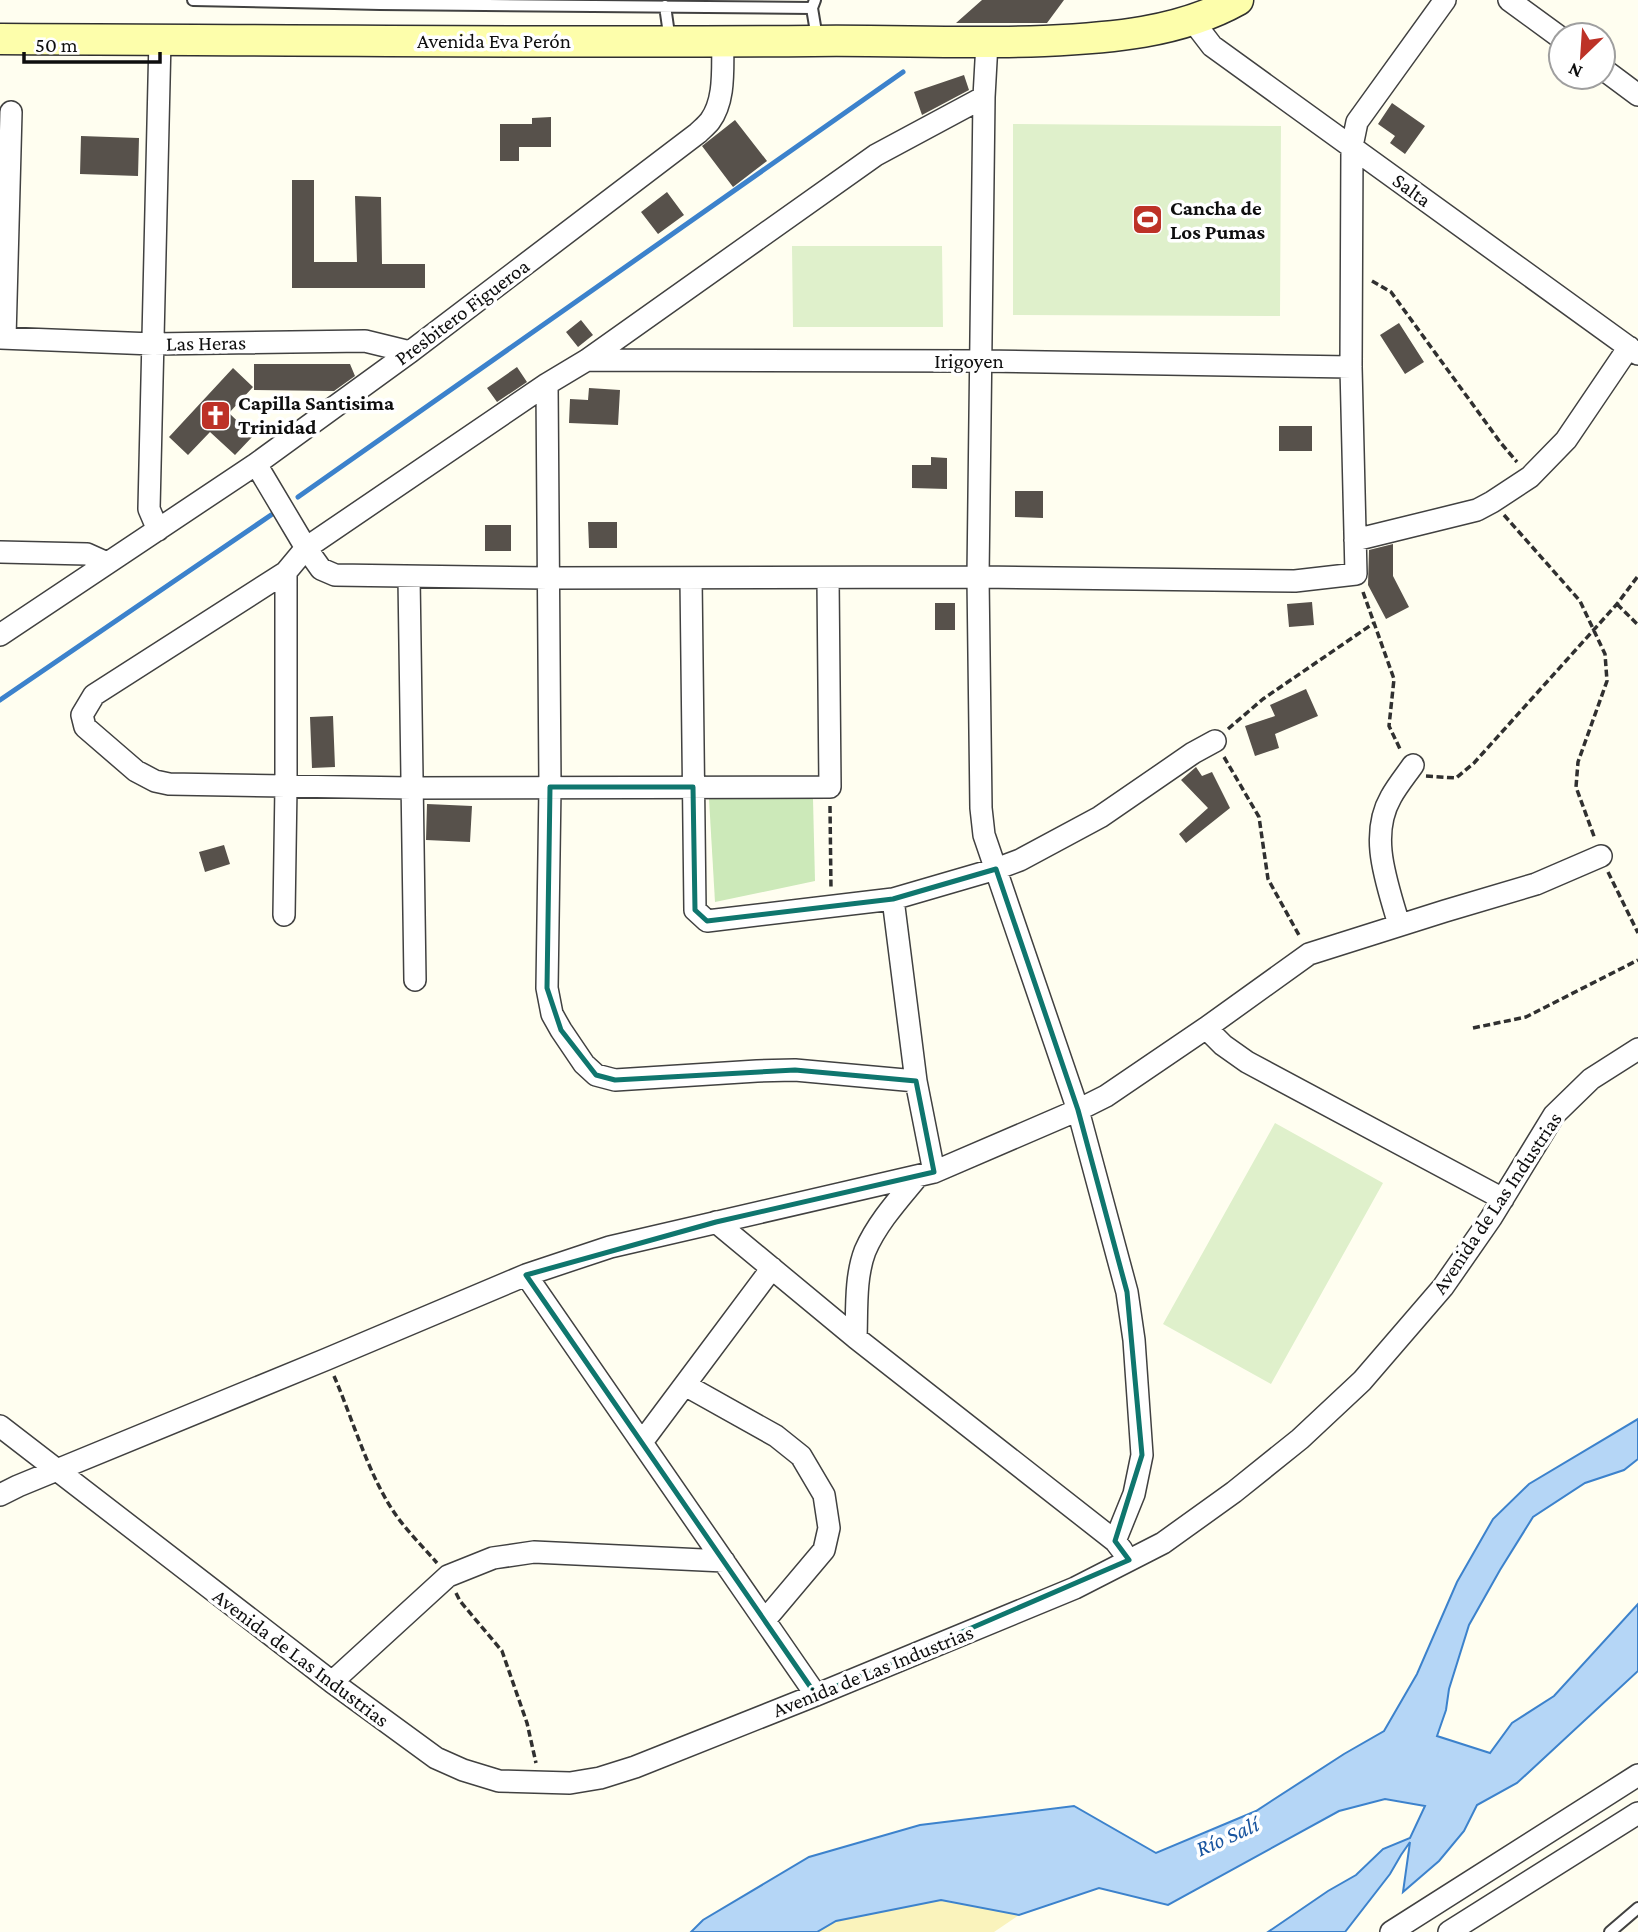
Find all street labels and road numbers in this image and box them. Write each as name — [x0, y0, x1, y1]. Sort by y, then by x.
street label: Avenida Eva Perón — [417, 29, 571, 53]
street label: Salta — [1388, 168, 1436, 212]
street label: Presbitero Figueroa — [390, 253, 534, 370]
street label: Las Heras — [166, 330, 246, 356]
street label: Irigoyen — [934, 349, 1004, 373]
street label: Avenida de Las Industrias — [1427, 1107, 1567, 1299]
street label: Avenida de Las Industrias — [208, 1584, 394, 1732]
street label: Avenida de Las Industrias — [769, 1620, 977, 1722]

